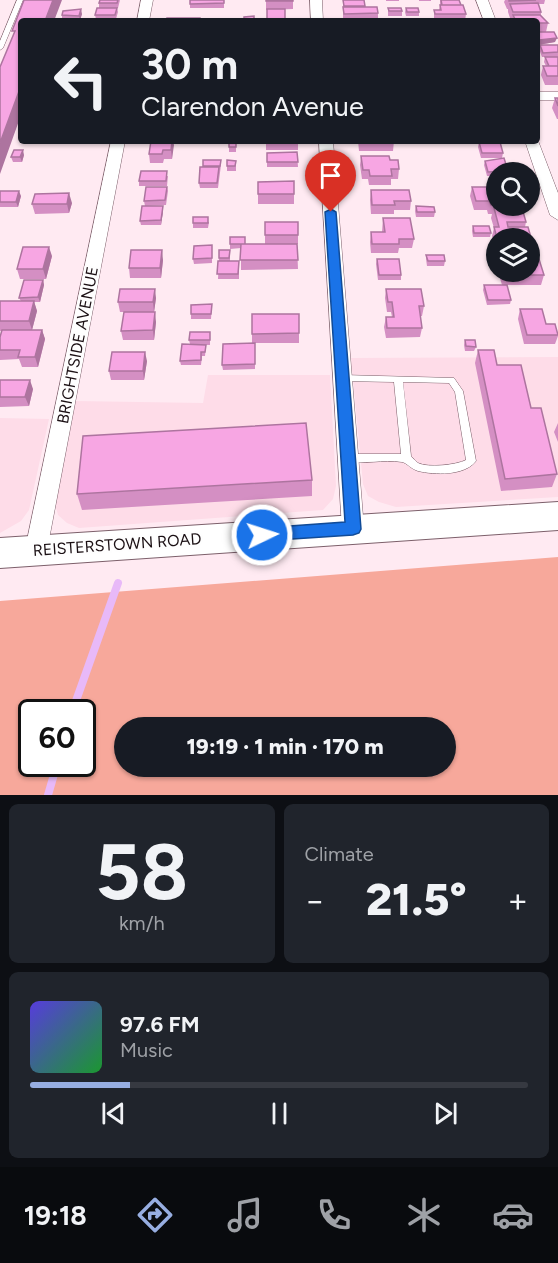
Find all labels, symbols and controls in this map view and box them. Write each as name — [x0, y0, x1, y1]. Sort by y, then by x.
text: 30 m — [141, 39, 238, 90]
icon: left — [42, 42, 120, 120]
text: Clarendon Avenue — [141, 90, 364, 123]
pin — [305, 150, 356, 212]
icon: arrive — [314, 159, 347, 192]
map controls — [486, 162, 540, 282]
button: search — [486, 162, 540, 216]
button: layers — [486, 228, 540, 282]
street label: BRIGHTSIDE AVENUE — [53, 265, 102, 425]
position arrow — [230, 503, 294, 567]
street label: REISTERSTOWN ROAD — [32, 529, 202, 560]
speed limit sign: 60 — [18, 699, 96, 777]
text: 19:19 · 1 min · 170 m — [186, 733, 384, 760]
text: 58 — [95, 825, 188, 919]
text: Climate — [305, 842, 374, 866]
text: 21.5° — [366, 872, 467, 926]
text: − — [305, 881, 325, 920]
text: + — [507, 881, 528, 920]
text: km/h — [119, 911, 165, 935]
text: 97.6 FM — [120, 1011, 200, 1038]
text: Music — [120, 1038, 173, 1062]
icon: previous — [97, 1097, 130, 1130]
icon: pause — [263, 1097, 296, 1130]
icon: next — [429, 1097, 462, 1130]
icon: directions — [134, 1194, 176, 1236]
icon: music — [224, 1194, 266, 1236]
icon: phone — [313, 1194, 355, 1236]
icon: climate — [403, 1194, 445, 1236]
icon: car — [492, 1194, 534, 1236]
text: 19:18 — [24, 1199, 87, 1232]

